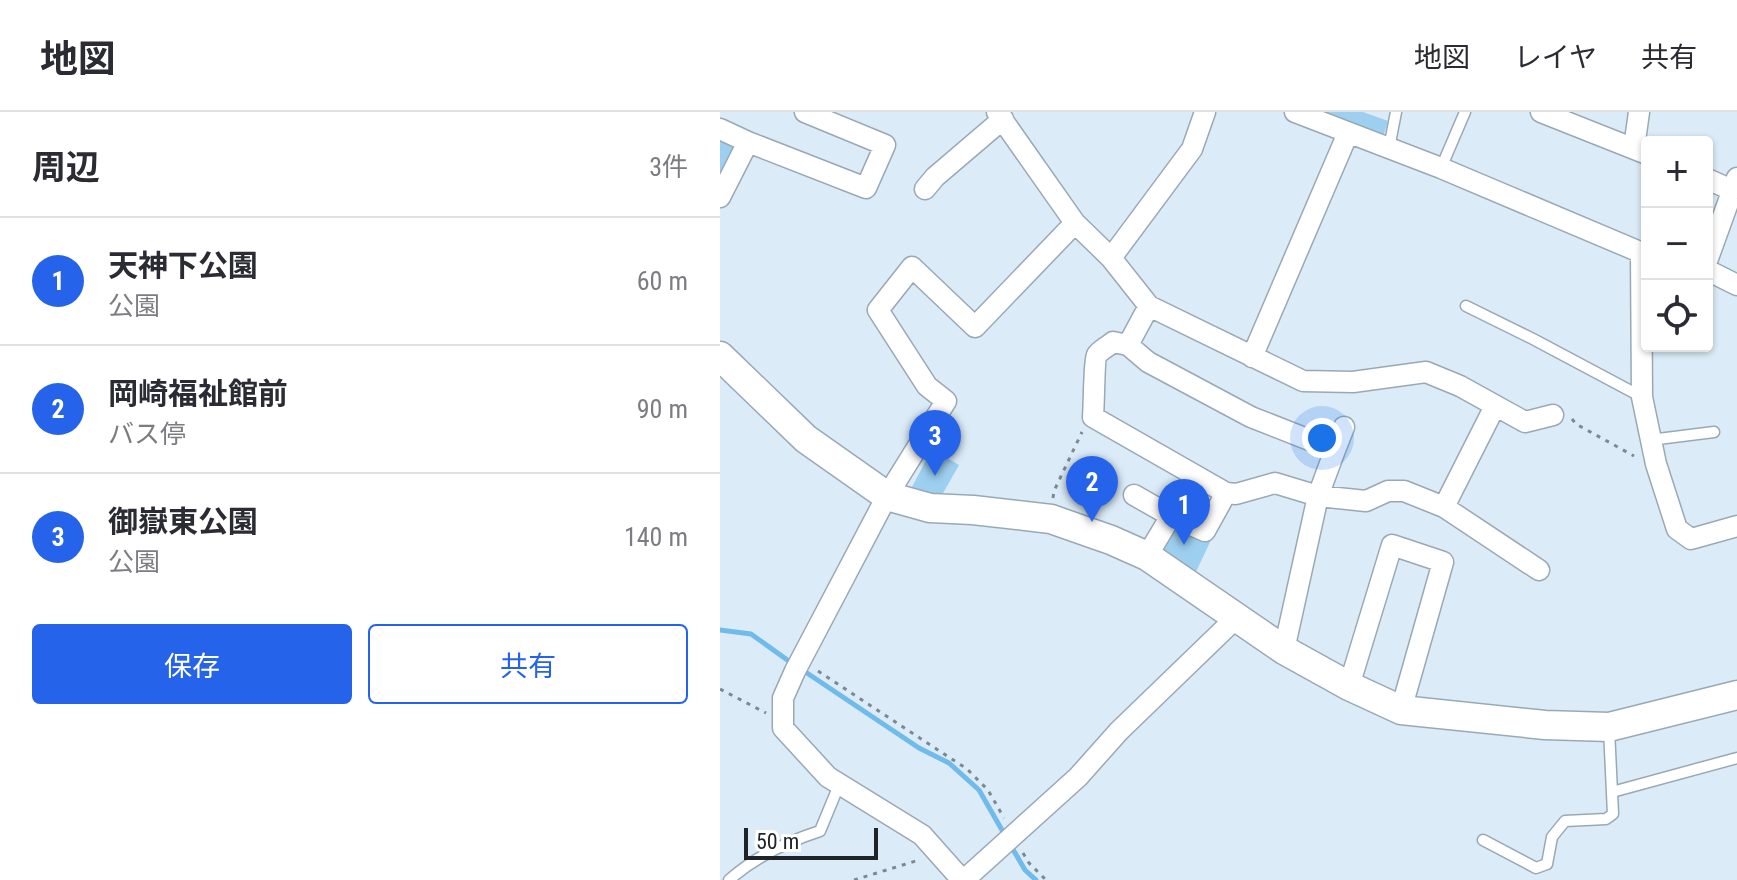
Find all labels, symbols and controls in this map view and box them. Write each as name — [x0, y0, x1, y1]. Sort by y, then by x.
text: 地図 — [40, 37, 116, 81]
text: 地図 — [1414, 41, 1470, 74]
text: レイヤ — [1514, 41, 1597, 74]
text: 共有 — [1641, 41, 1697, 74]
map controls — [1641, 136, 1713, 352]
button: + — [1641, 136, 1713, 208]
text: 周辺 — [32, 147, 100, 187]
text: 3件 — [649, 152, 688, 182]
button: − — [1641, 208, 1713, 280]
text: 天神下公園 — [108, 248, 258, 283]
text: 1 — [51, 266, 65, 296]
text: 60 m — [637, 266, 688, 296]
button: locate — [1641, 280, 1713, 352]
text: 公園 — [108, 291, 160, 321]
text: 岡崎福祉館前 — [108, 376, 288, 411]
text: 2 — [51, 394, 65, 424]
text: 90 m — [637, 394, 688, 424]
pin: 3 — [909, 410, 961, 476]
your location — [1302, 418, 1342, 458]
text: バス停 — [108, 419, 186, 449]
pin: 2 — [1066, 456, 1118, 522]
pin: 1 — [1158, 479, 1210, 545]
text: 御嶽東公園 — [108, 504, 258, 539]
text: 3 — [51, 522, 65, 552]
text: 140 m — [624, 522, 688, 552]
text: 公園 — [108, 547, 160, 577]
button: 保存 — [32, 624, 352, 704]
button: 共有 — [368, 624, 688, 704]
scale bar — [744, 824, 878, 860]
text: 50 m — [756, 829, 799, 854]

